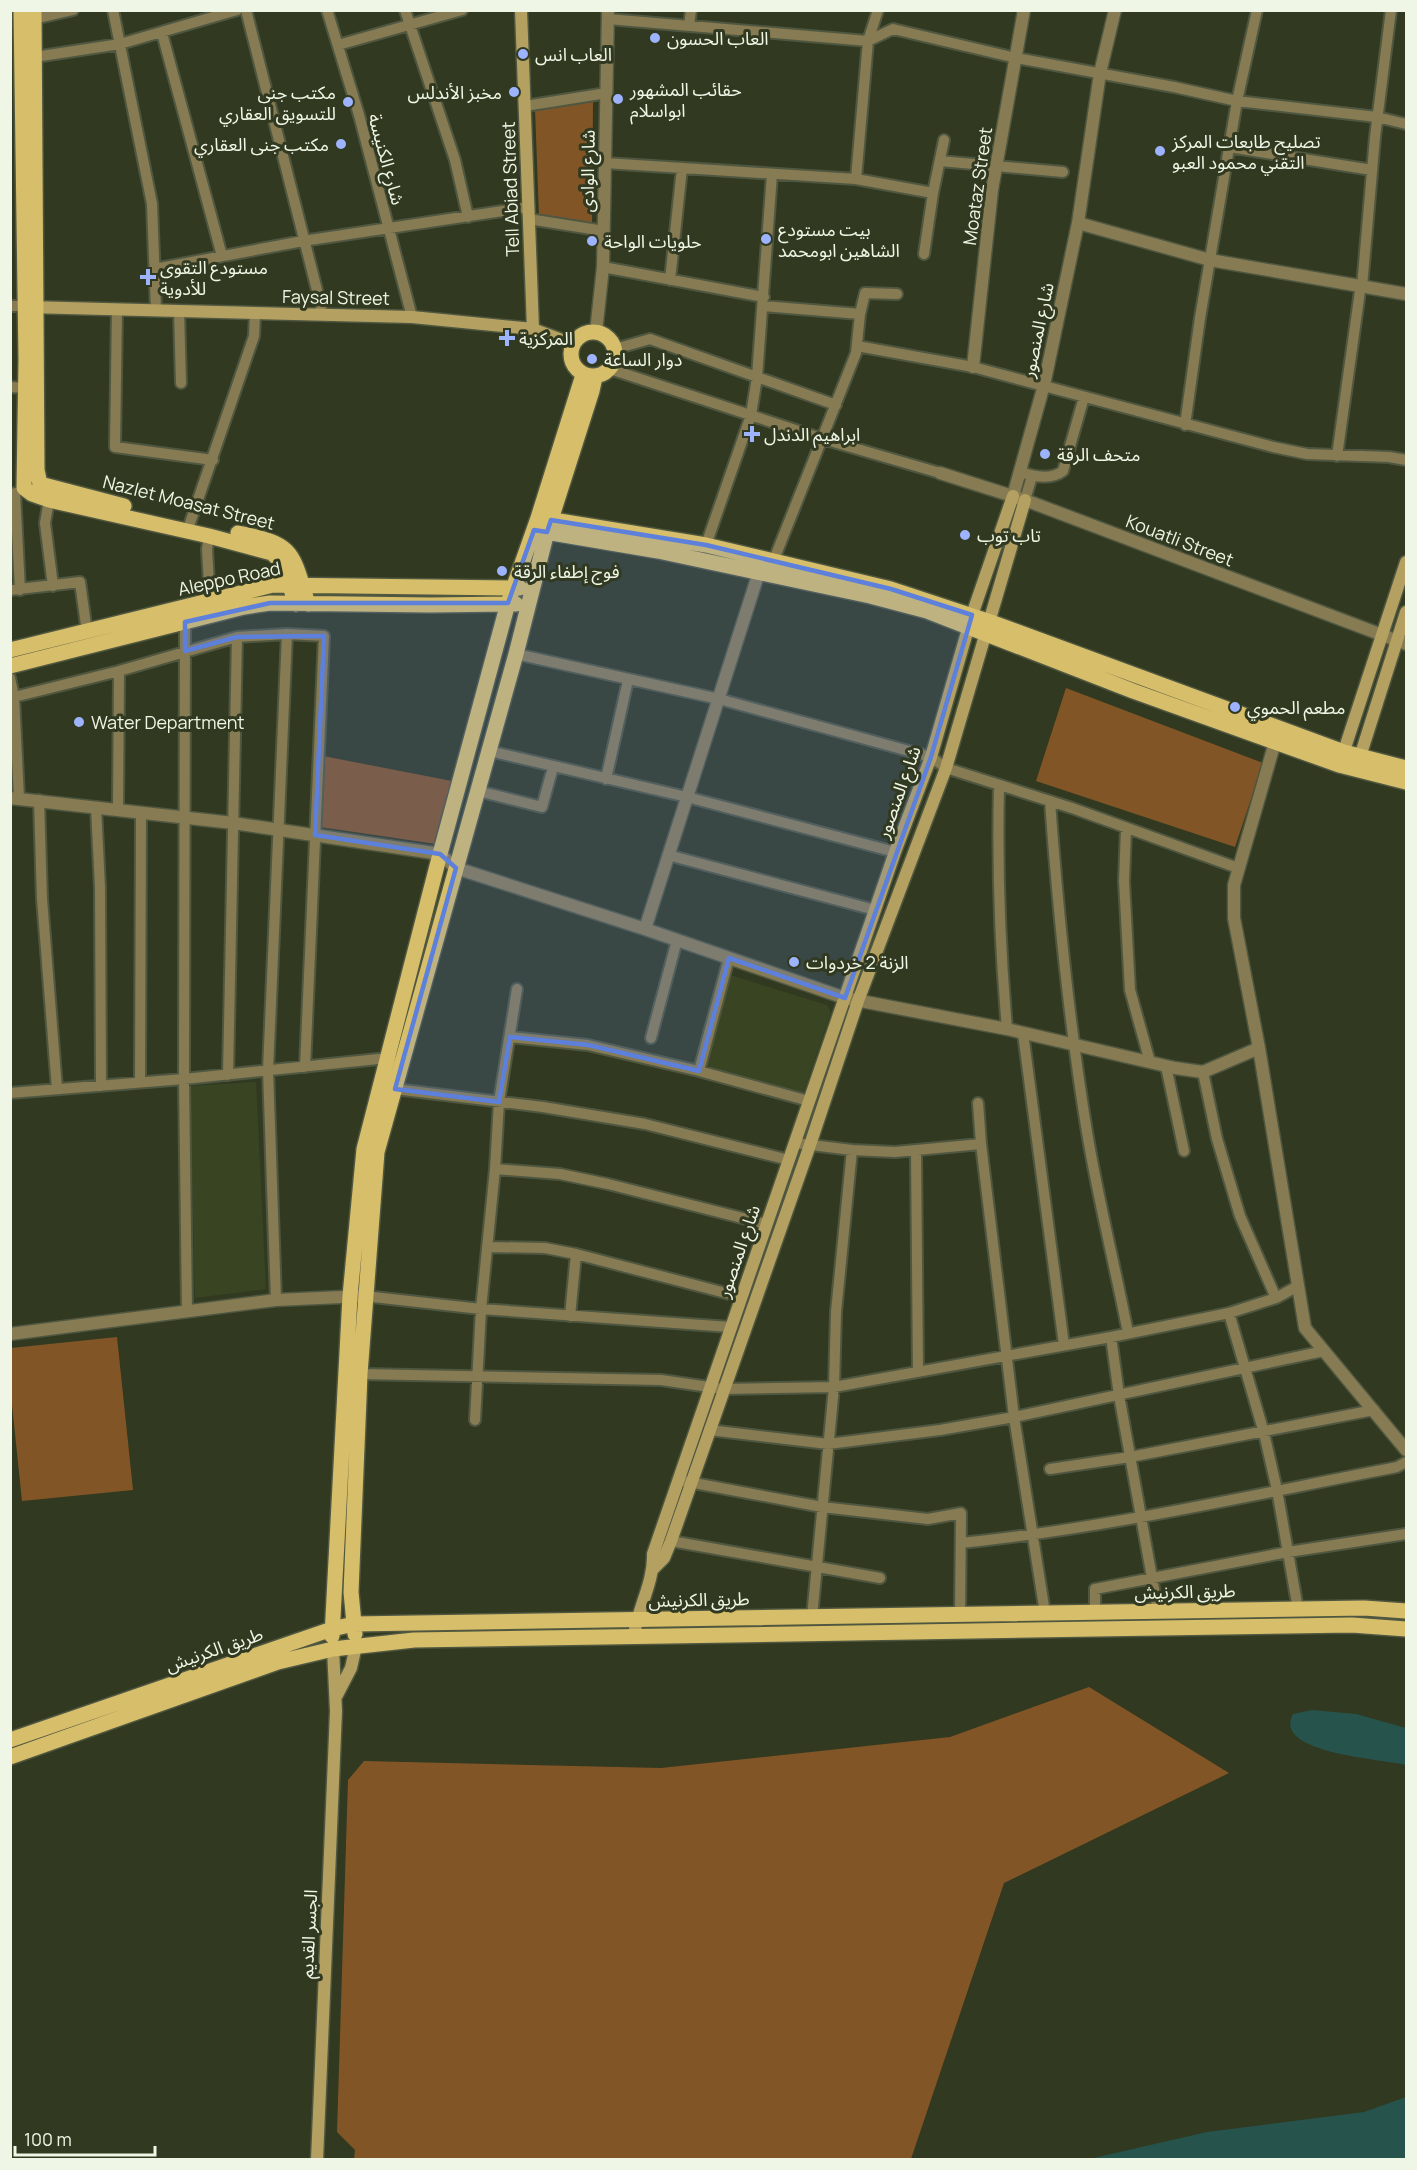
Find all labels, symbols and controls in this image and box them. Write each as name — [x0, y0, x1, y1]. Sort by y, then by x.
place label: العاب الحسون — [667, 26, 769, 50]
marker: العاب الحسون — [648, 31, 662, 45]
place label: العاب انس — [535, 42, 612, 66]
marker: العاب انس — [516, 47, 530, 61]
place label: حقائب المشهور ابواسلام — [629, 77, 742, 125]
place label: مكتب جنى للتسويق العقاري — [219, 80, 336, 127]
place label: مخبز الأندلس — [407, 80, 502, 104]
marker: مخبز الأندلس — [507, 85, 521, 99]
marker: حقائب المشهور ابواسلام — [611, 92, 625, 106]
marker: مكتب جنى للتسويق العقاري — [341, 95, 355, 109]
street label: شارع الكنيسة — [360, 111, 411, 208]
street label: Tell Abiad Street — [496, 121, 524, 257]
street label: Moataz Street — [957, 125, 997, 247]
street label: شارع الوادى — [574, 129, 603, 213]
place label: تصليح طابعات المركز التقني محمود العبو — [1171, 129, 1321, 176]
place label: مكتب جنى العقاري — [194, 132, 329, 158]
marker: مكتب جنى العقاري — [334, 137, 348, 151]
marker: تصليح طابعات المركز التقني محمود العبو — [1153, 144, 1167, 158]
place label: بيت مستودع الشاهين ابومحمد — [778, 217, 900, 262]
place label: حلويات الواحة — [604, 229, 702, 253]
marker: بيت مستودع الشاهين ابومحمد — [759, 232, 773, 246]
marker: حلويات الواحة — [585, 234, 599, 248]
place label: مستودع التقوى للأدوية — [160, 255, 268, 300]
marker: مستودع التقوى للأدوية — [141, 270, 155, 284]
street label: شارع المنصور — [1015, 280, 1062, 381]
street label: Faysal Street — [282, 284, 390, 310]
place label: المركزية — [519, 326, 573, 350]
marker: المركزية — [500, 331, 514, 345]
place label: دوار الساعة — [604, 347, 682, 371]
marker: دوار الساعة — [585, 352, 599, 366]
place label: ابراهيم الدندل — [764, 422, 860, 448]
marker: ابراهيم الدندل — [745, 427, 759, 441]
place label: متحف الرقة — [1057, 442, 1140, 466]
marker: متحف الرقة — [1038, 447, 1052, 461]
street label: Nazlet Moasat Street — [101, 469, 277, 535]
street label: Kouatli Street — [1123, 508, 1237, 572]
place label: تاب توب — [977, 523, 1041, 547]
marker: تاب توب — [958, 528, 972, 542]
street label: Aleppo Road — [176, 555, 282, 601]
place label: فوج إطفاء الرقة — [514, 559, 620, 585]
marker: فوج إطفاء الرقة — [495, 564, 509, 578]
place label: مطعم الحموي — [1247, 695, 1345, 721]
marker: مطعم الحموي — [1228, 700, 1242, 714]
place label: Water Department — [91, 710, 245, 734]
marker: Water Department — [72, 715, 86, 729]
street label: شارع المنصور — [870, 743, 929, 843]
place label: الزنة 2 خردوات — [806, 950, 909, 974]
marker: الزنة 2 خردوات — [787, 955, 801, 969]
street label: شارع المنصور — [711, 1202, 768, 1302]
street label: طريق الكرنيش — [1134, 1578, 1236, 1604]
street label: طريق الكرنيش — [648, 1586, 750, 1612]
street label: طريق الكرنيش — [162, 1621, 266, 1677]
street label: الجسر القديم — [294, 1889, 324, 1979]
scale bar — [15, 2119, 154, 2157]
text: 100 m — [24, 2127, 72, 2151]

